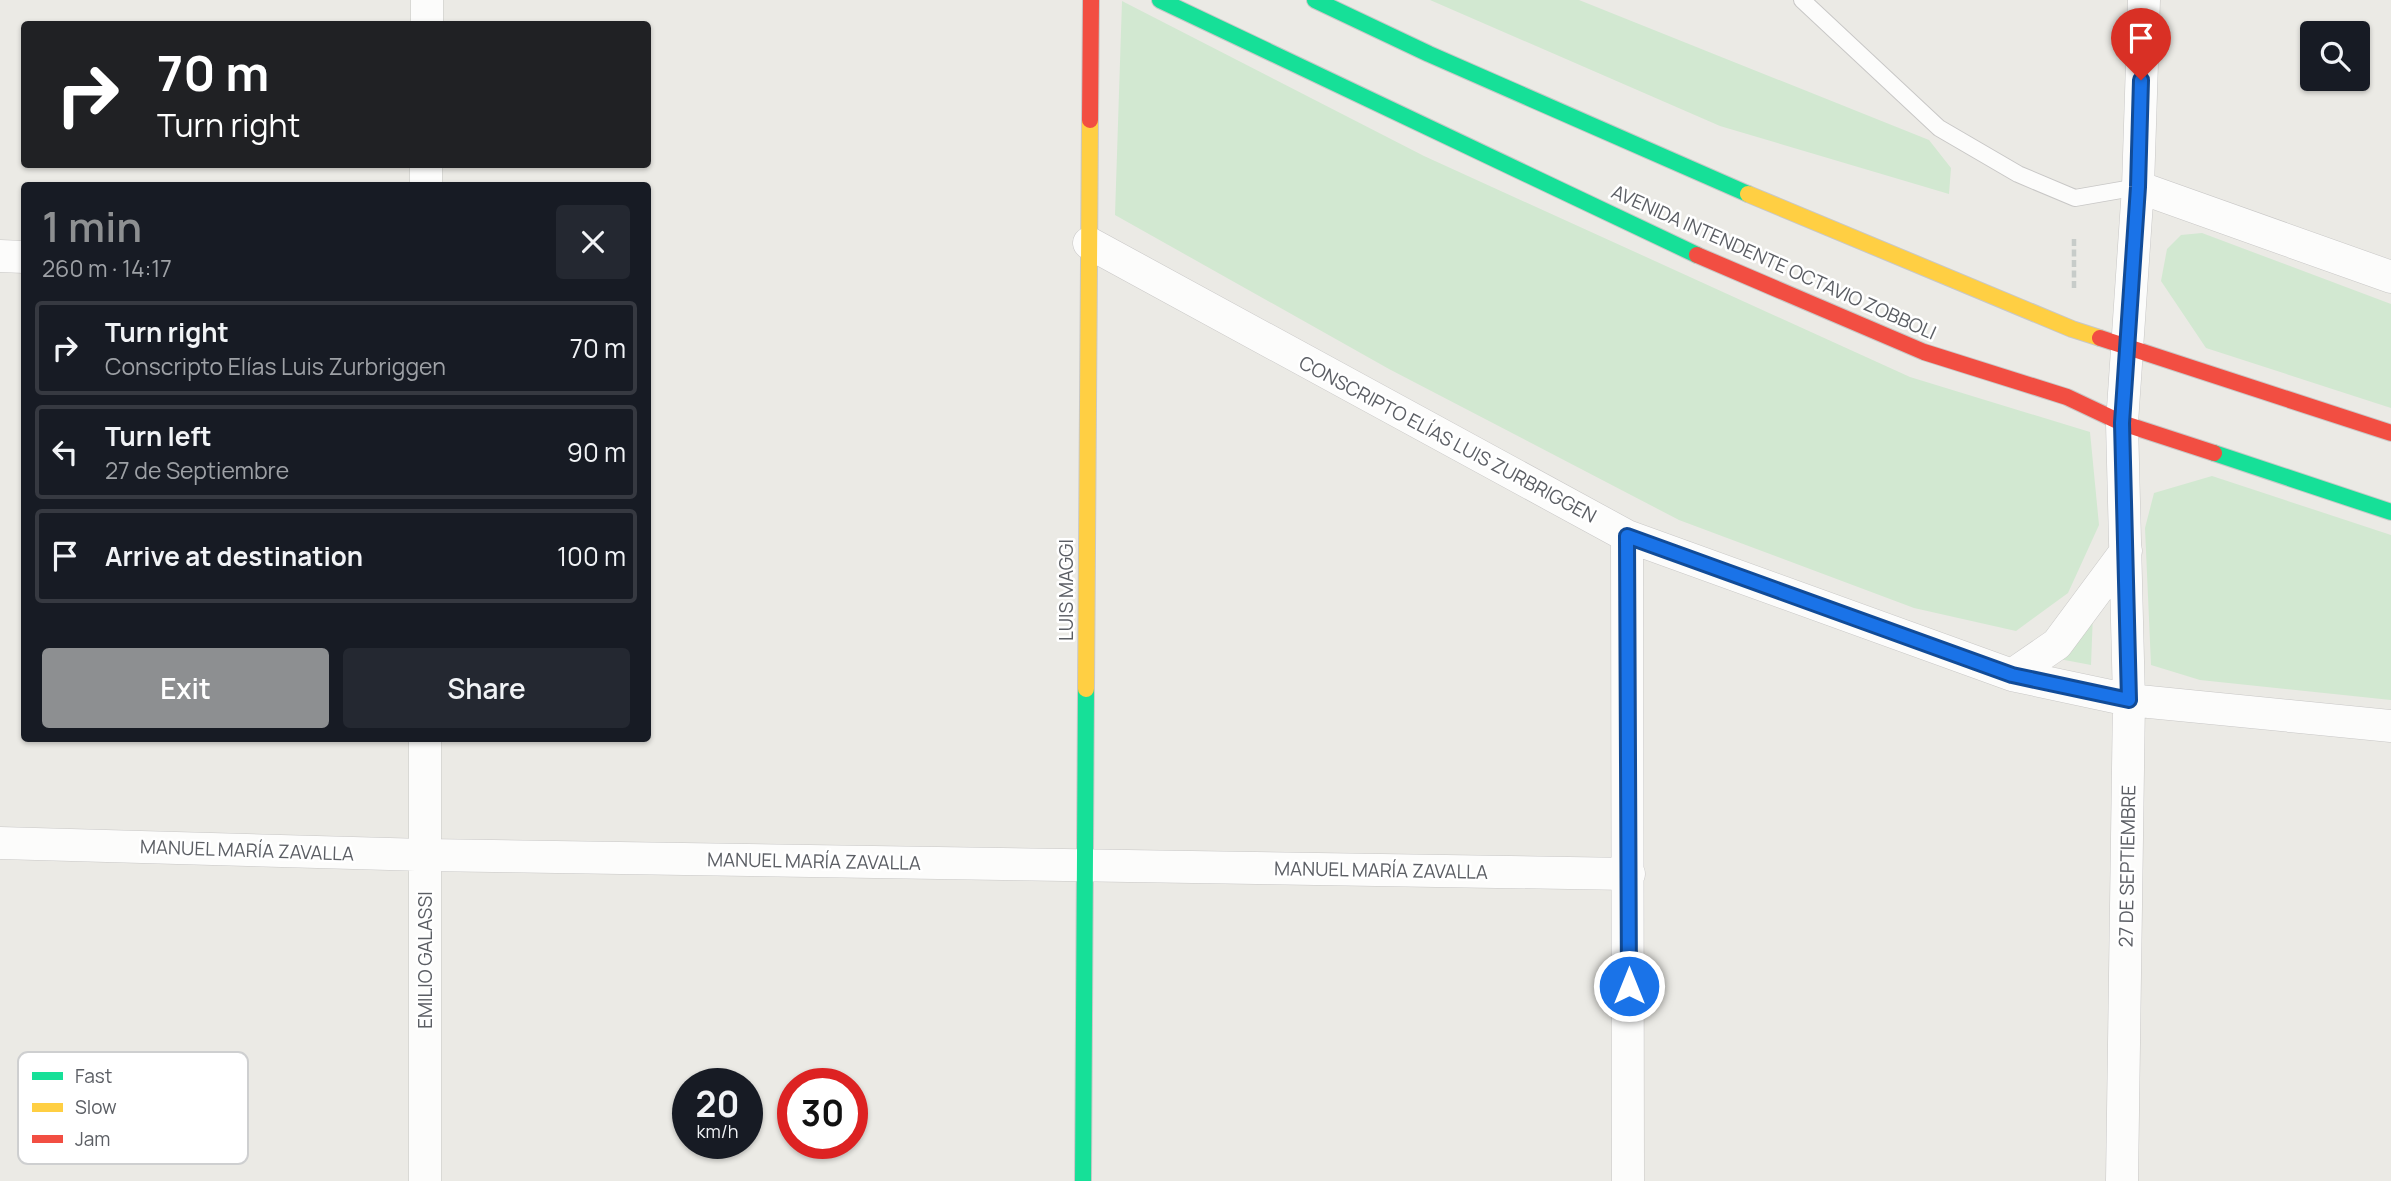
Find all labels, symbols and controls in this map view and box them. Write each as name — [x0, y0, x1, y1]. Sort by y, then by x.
pin — [2111, 8, 2171, 80]
icon: arrive — [2122, 19, 2160, 57]
map controls — [2300, 21, 2370, 91]
button: search — [2300, 21, 2370, 91]
text: 70 m — [157, 39, 269, 106]
icon: right — [42, 49, 133, 140]
text: Turn right — [157, 103, 300, 147]
street label: AVENIDA INTENDENTE OCTAVIO ZOBBOLI — [1608, 178, 1940, 346]
text: 1 min — [42, 197, 142, 255]
button: close — [556, 205, 630, 279]
text: 260 m · 14:17 — [42, 252, 172, 284]
text: Turn right — [105, 314, 229, 350]
icon: right — [46, 329, 84, 367]
text: 70 m — [570, 330, 626, 366]
street label: CONSCRIPTO ELÍAS LUIS ZURBRIGGEN — [1295, 349, 1601, 529]
text: Conscripto Elías Luis Zurbriggen — [105, 350, 446, 382]
text: Turn left — [105, 418, 212, 454]
icon: left — [46, 433, 84, 471]
text: 90 m — [567, 434, 626, 470]
text: 27 de Septiembre — [105, 454, 289, 486]
icon: arrive — [46, 537, 84, 575]
text: Arrive at destination — [105, 538, 363, 574]
text: 100 m — [557, 538, 626, 574]
street label: LUIS MAGGI — [1053, 539, 1079, 641]
button: Exit — [42, 648, 329, 728]
button: Share — [343, 648, 630, 728]
street label: 27 DE SEPTIEMBRE — [2113, 784, 2141, 948]
street label: MANUEL MARÍA ZAVALLA — [140, 833, 354, 867]
street label: MANUEL MARÍA ZAVALLA — [707, 846, 921, 876]
street label: MANUEL MARÍA ZAVALLA — [1274, 855, 1488, 885]
street label: EMILIO GALASSI — [412, 891, 438, 1029]
position arrow — [1592, 949, 1666, 1023]
legend — [18, 1052, 248, 1164]
text: Fast — [75, 1063, 112, 1089]
speed limit sign: 30 — [777, 1068, 868, 1159]
text: 20 — [696, 1080, 739, 1128]
text: Slow — [75, 1094, 117, 1120]
text: km/h — [697, 1119, 738, 1143]
text: Jam — [75, 1126, 110, 1152]

